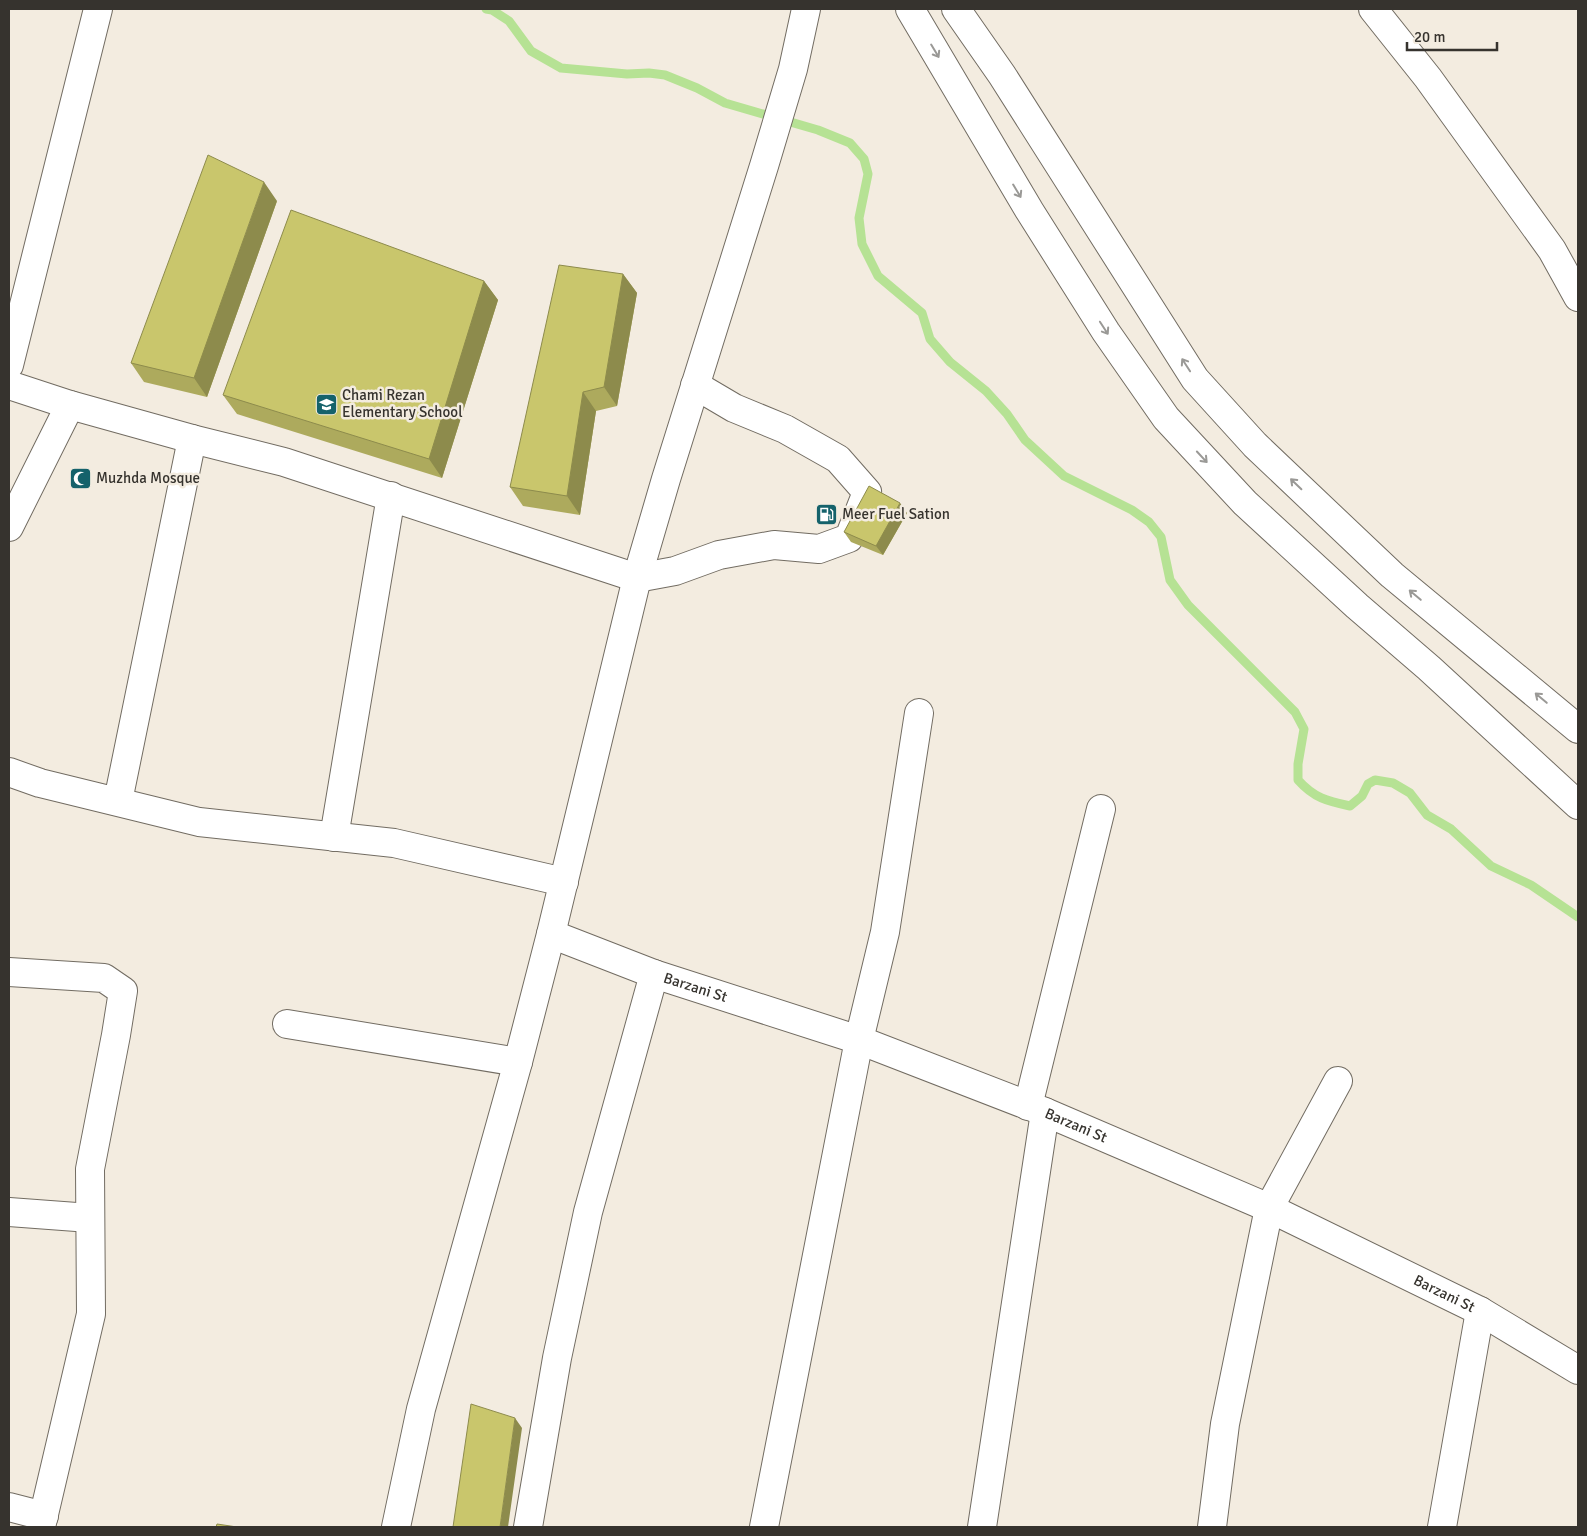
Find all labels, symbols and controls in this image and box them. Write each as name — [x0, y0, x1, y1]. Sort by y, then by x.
scale bar — [1407, 20, 1497, 52]
text: 20 m — [1414, 28, 1445, 46]
one-way arrow — [930, 43, 940, 57]
one-way arrow — [1013, 183, 1023, 197]
one-way arrow — [1099, 321, 1109, 335]
one-way arrow — [1181, 359, 1191, 373]
place label: Chami Rezan Elementary School — [342, 386, 463, 421]
school or university icon: Chami Rezan Elementary School — [314, 392, 338, 416]
one-way arrow — [1196, 451, 1208, 463]
mosque icon: Muzhda Mosque — [68, 466, 92, 490]
place label: Muzhda Mosque — [96, 469, 200, 487]
one-way arrow — [1290, 478, 1303, 490]
fuel station icon: Meer Fuel Sation — [814, 502, 838, 526]
place label: Meer Fuel Sation — [842, 505, 950, 523]
one-way arrow — [1409, 589, 1422, 600]
one-way arrow — [1534, 693, 1547, 704]
street label: Barzani St — [661, 969, 729, 1006]
street label: Barzani St — [1042, 1104, 1110, 1147]
street label: Barzani St — [1411, 1271, 1478, 1316]

